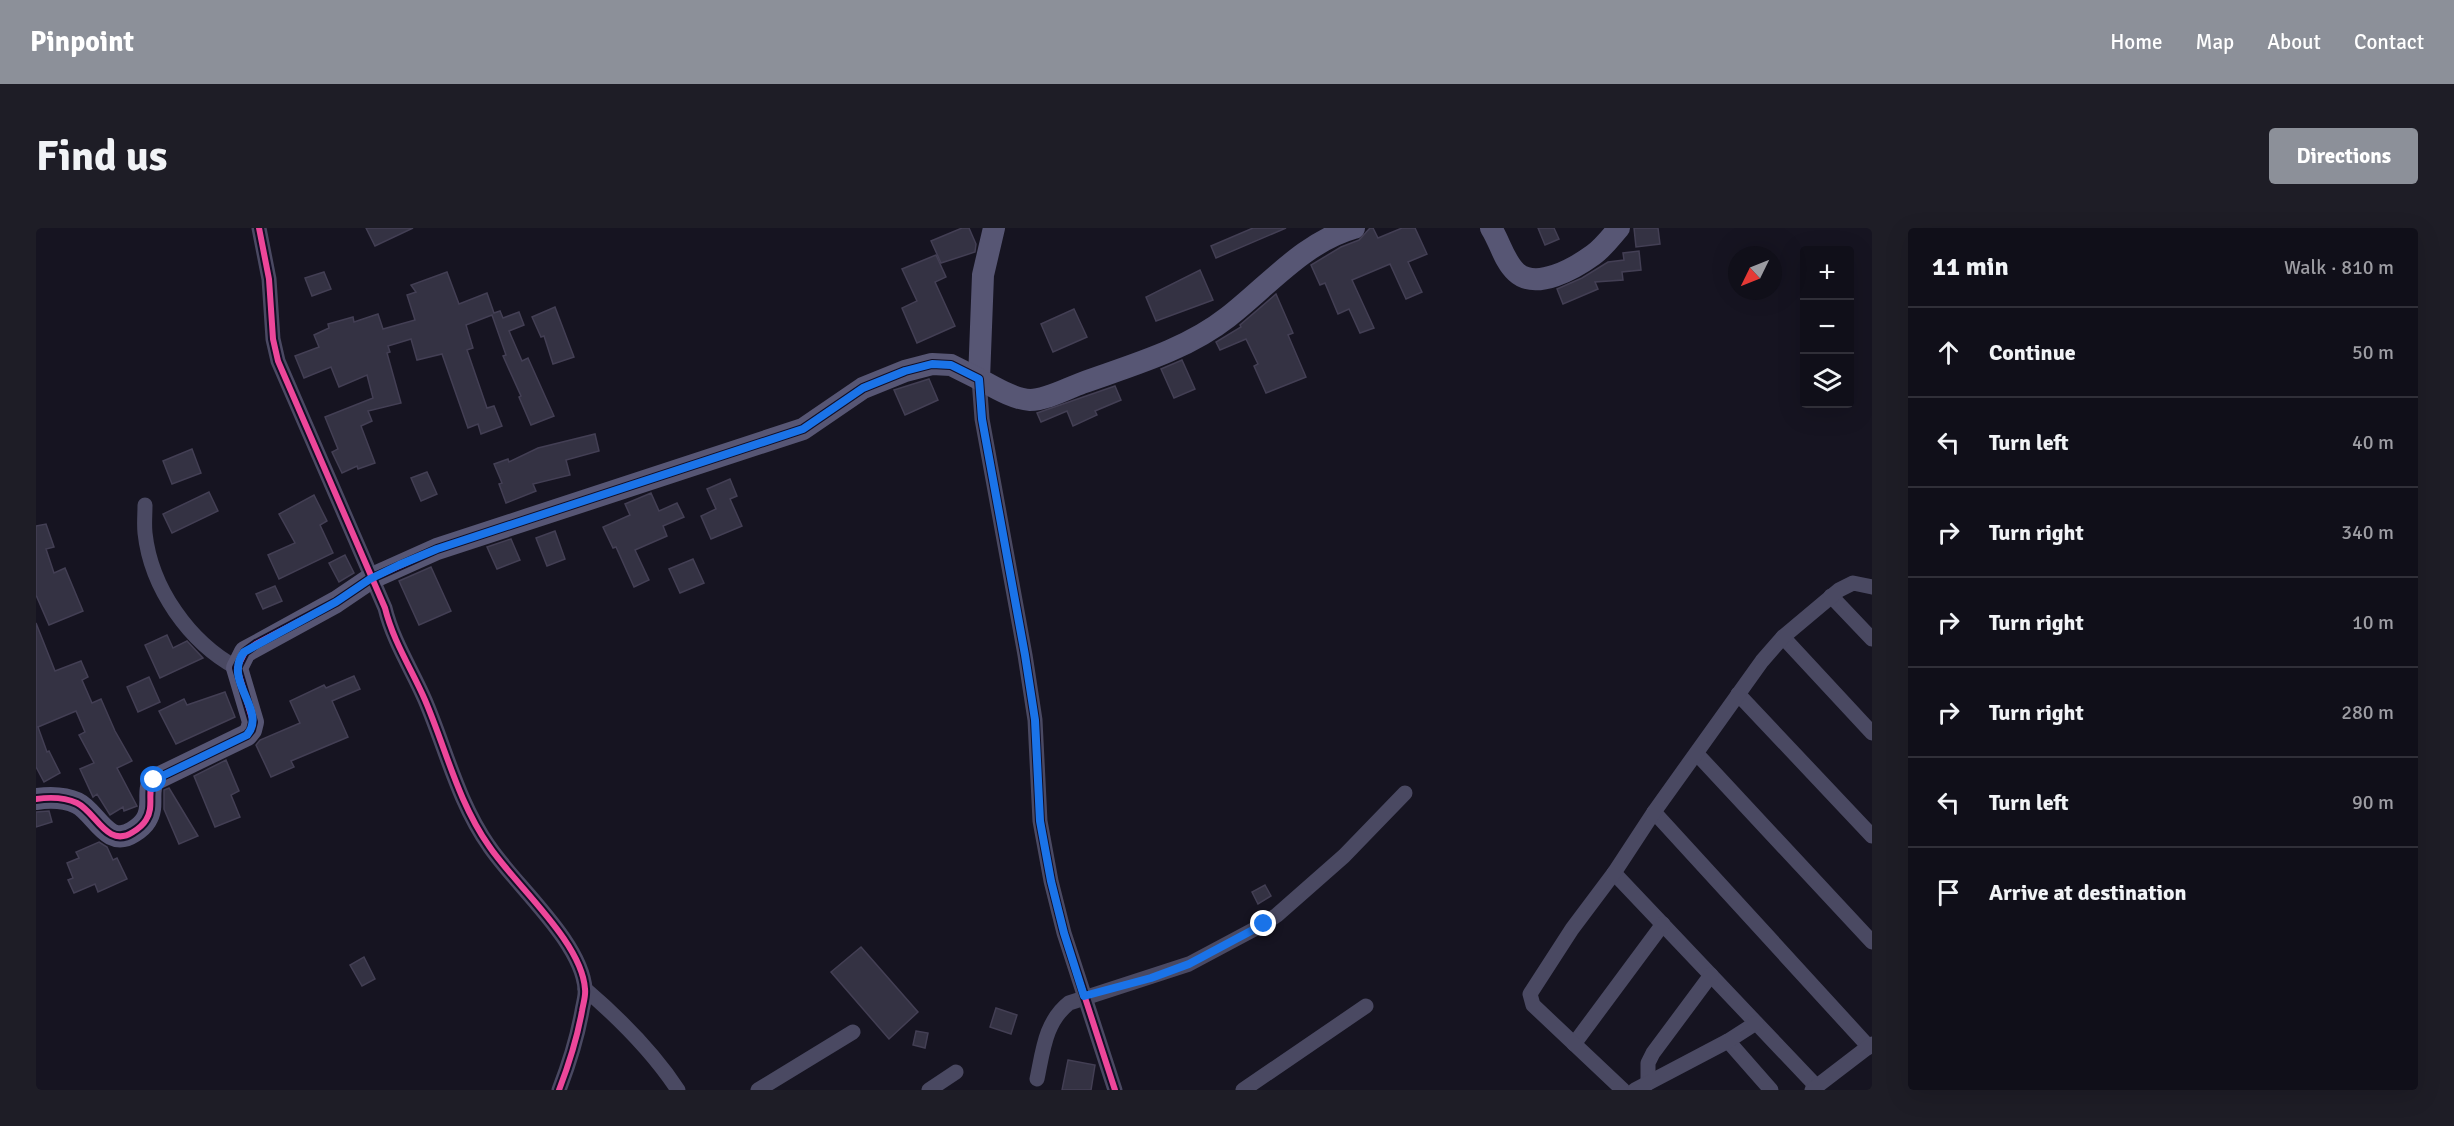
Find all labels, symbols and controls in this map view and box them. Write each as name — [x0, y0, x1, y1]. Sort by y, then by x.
text: Pinpoint — [30, 25, 134, 59]
text: Home — [2110, 29, 2163, 55]
text: Map — [2196, 29, 2234, 55]
text: About — [2267, 29, 2321, 55]
text: Contact — [2354, 29, 2424, 55]
button: Directions — [2269, 128, 2418, 184]
text: Find us — [36, 131, 167, 182]
north arrow — [1728, 246, 1782, 300]
map controls — [1800, 246, 1854, 408]
button: + — [1800, 246, 1854, 300]
text: 11 min — [1932, 251, 2009, 283]
text: Walk · 810 m — [2284, 255, 2394, 280]
button: − — [1800, 300, 1854, 354]
icon: ahead — [1932, 336, 1965, 369]
text: Continue — [1989, 339, 2076, 366]
text: 50 m — [2352, 340, 2394, 365]
button: layers — [1800, 354, 1854, 408]
icon: left — [1932, 426, 1965, 459]
text: Turn left — [1989, 429, 2069, 456]
text: 40 m — [2352, 430, 2394, 455]
icon: right — [1932, 516, 1965, 549]
text: Turn right — [1989, 519, 2084, 546]
text: 340 m — [2341, 520, 2394, 545]
icon: right — [1932, 606, 1965, 639]
text: Turn right — [1989, 609, 2084, 636]
text: 10 m — [2352, 610, 2394, 635]
icon: right — [1932, 696, 1965, 729]
text: Turn right — [1989, 699, 2084, 726]
text: 280 m — [2341, 700, 2394, 725]
route start — [140, 766, 166, 792]
icon: left — [1932, 786, 1965, 819]
text: Turn left — [1989, 789, 2069, 816]
text: 90 m — [2352, 790, 2394, 815]
icon: arrive — [1932, 876, 1965, 909]
text: Arrive at destination — [1989, 879, 2186, 906]
route end — [1250, 910, 1276, 936]

